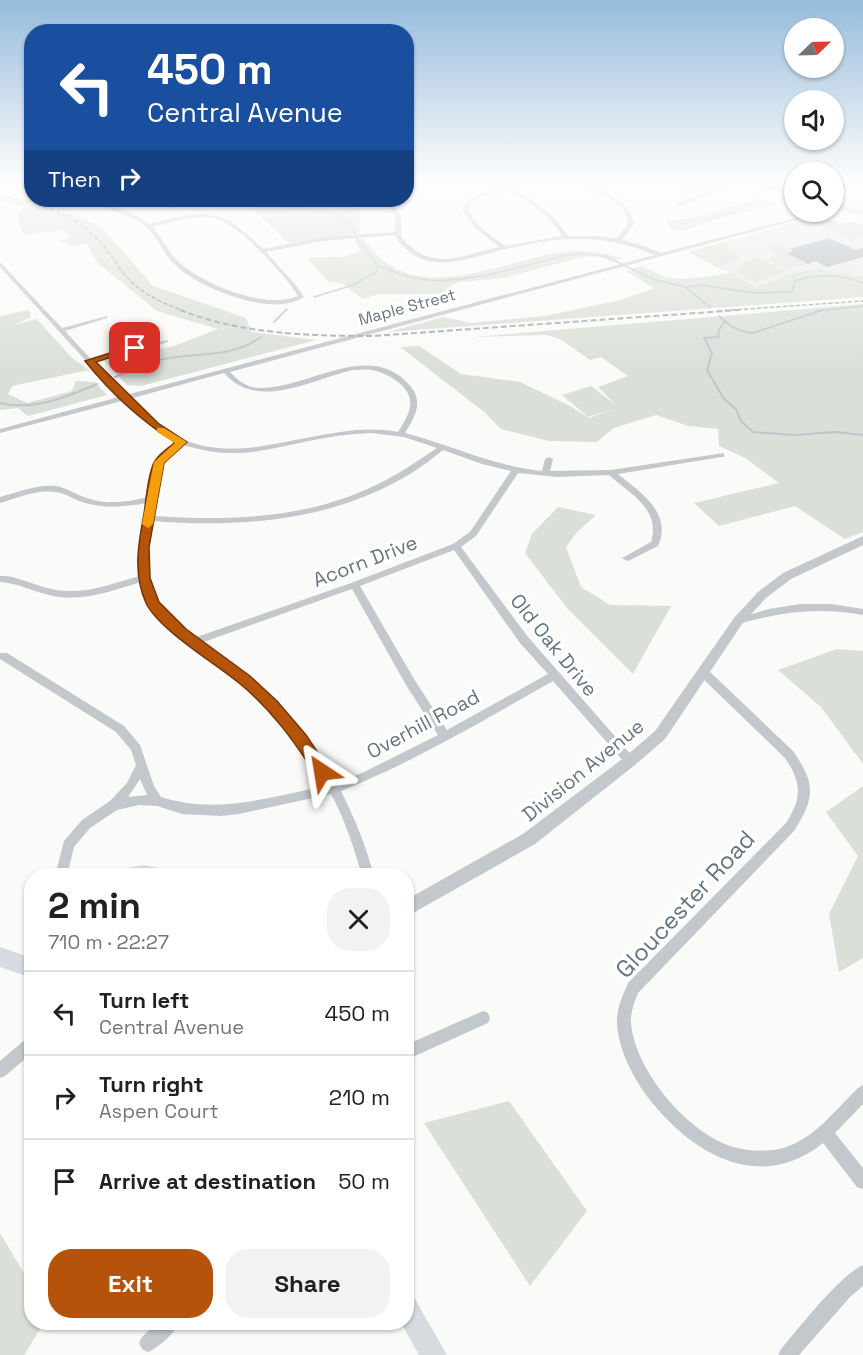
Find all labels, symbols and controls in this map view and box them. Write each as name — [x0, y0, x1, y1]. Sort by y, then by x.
north arrow — [784, 18, 844, 78]
map controls — [784, 18, 844, 222]
text: 450 m — [147, 43, 273, 96]
icon: left — [48, 48, 126, 126]
button: sound — [784, 90, 844, 150]
text: Central Avenue — [147, 95, 343, 130]
icon: right — [113, 162, 146, 195]
button: search — [784, 162, 844, 222]
text: Then — [48, 165, 101, 193]
street label: Maple Street — [356, 284, 458, 330]
pin — [109, 322, 160, 373]
icon: arrive — [118, 331, 151, 364]
street label: Acorn Drive — [309, 529, 421, 593]
street label: Old Oak Drive — [505, 588, 603, 702]
street label: Overhill Road — [362, 683, 484, 765]
street label: Division Avenue — [517, 713, 649, 827]
position arrow — [290, 740, 354, 804]
street label: Gloucester Road — [608, 824, 762, 984]
text: 2 min — [48, 883, 141, 929]
button: close — [327, 888, 390, 951]
text: 710 m · 22:27 — [48, 929, 169, 955]
text: Turn left — [99, 986, 189, 1014]
icon: left — [48, 997, 81, 1030]
text: 450 m — [324, 999, 390, 1027]
text: Central Avenue — [99, 1014, 244, 1040]
text: Turn right — [99, 1070, 204, 1098]
icon: right — [48, 1081, 81, 1114]
text: 210 m — [329, 1083, 390, 1111]
text: Aspen Court — [99, 1098, 218, 1124]
icon: arrive — [48, 1165, 81, 1198]
text: Arrive at destination — [99, 1167, 316, 1195]
text: 50 m — [338, 1167, 390, 1195]
button: Exit — [48, 1249, 213, 1318]
button: Share — [225, 1249, 390, 1318]

